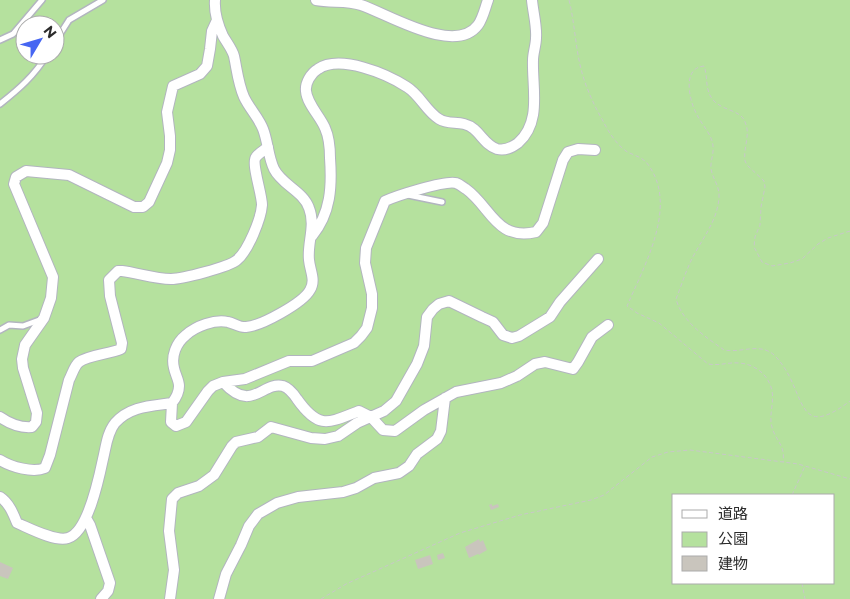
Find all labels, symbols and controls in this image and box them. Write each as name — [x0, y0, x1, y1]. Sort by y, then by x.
north arrow — [15, 15, 65, 65]
text: N — [40, 22, 61, 42]
legend — [672, 494, 835, 584]
text: 道路 — [718, 504, 748, 523]
text: 公園 — [718, 529, 748, 548]
text: 建物 — [718, 554, 748, 573]

